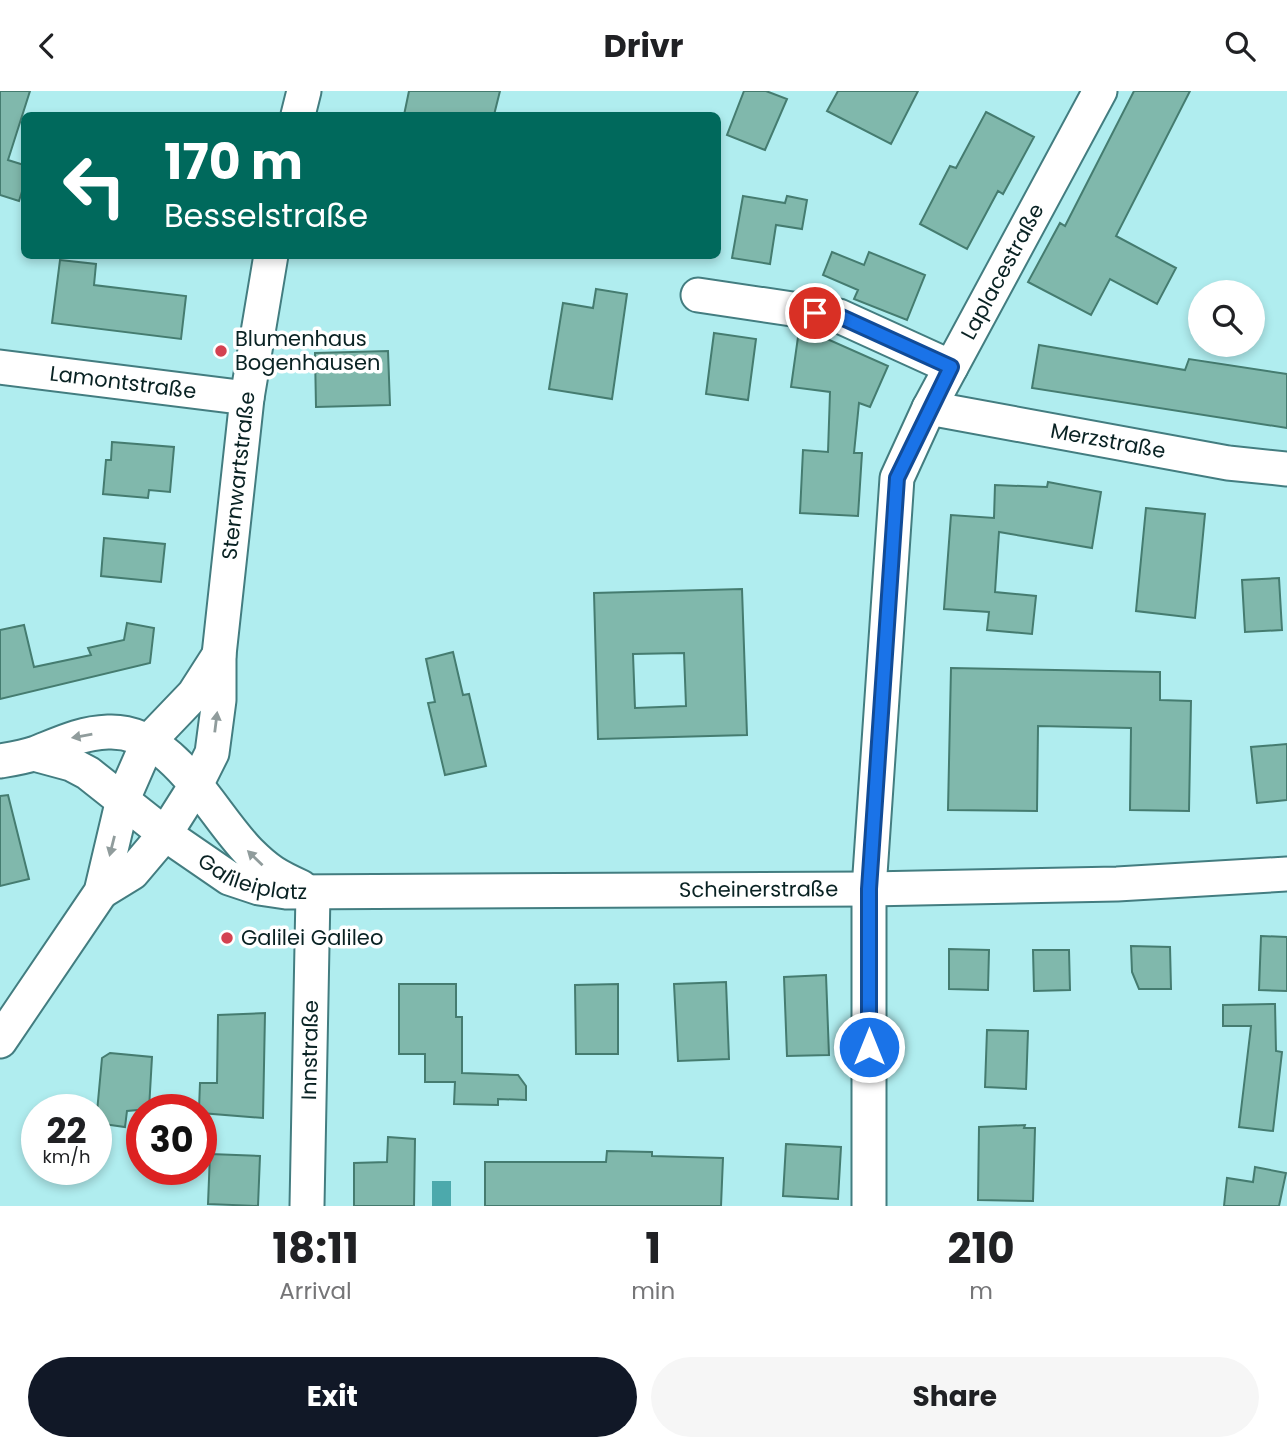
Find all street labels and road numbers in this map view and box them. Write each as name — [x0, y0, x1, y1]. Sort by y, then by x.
street label: Laplacestraße — [954, 198, 1051, 344]
street label: Lamontstraße — [48, 358, 198, 406]
street label: Sternwartstraße — [214, 390, 262, 561]
street label: Merzstraße — [1048, 416, 1168, 465]
street label: Galileiplatz — [192, 846, 307, 906]
street label: Scheinerstraße — [679, 874, 838, 904]
street label: Innstraße — [294, 1000, 325, 1100]

